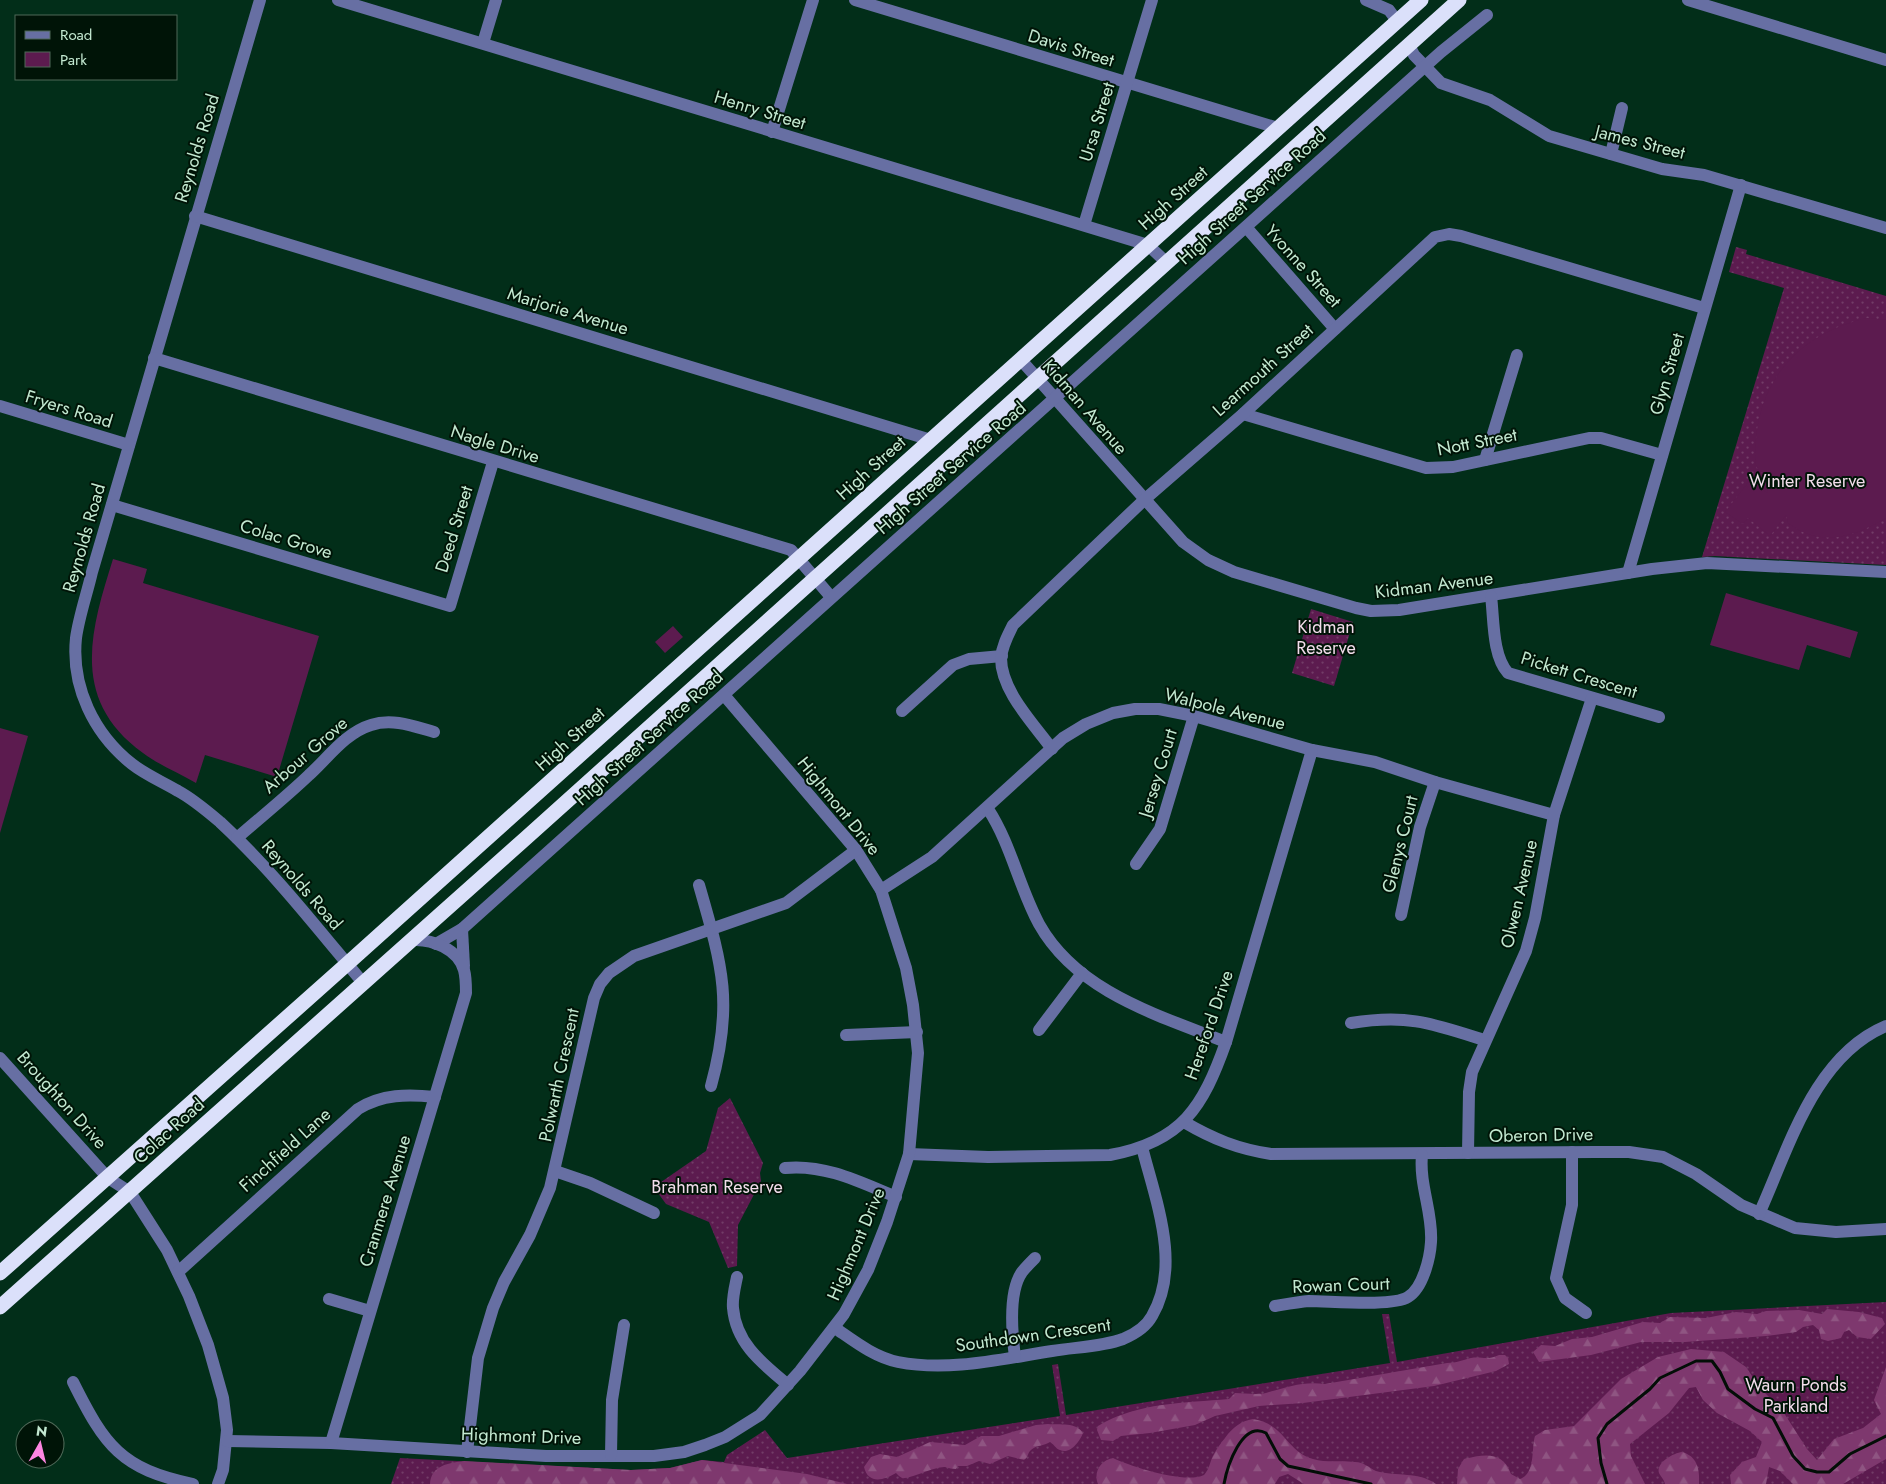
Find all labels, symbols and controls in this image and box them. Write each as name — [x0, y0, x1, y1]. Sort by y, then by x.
legend — [15, 15, 178, 80]
street label: Davis Street — [1025, 23, 1118, 74]
text: Road — [60, 24, 92, 46]
text: Park — [60, 49, 87, 71]
street label: Ursa Street — [1073, 78, 1122, 165]
street label: Henry Street — [711, 84, 810, 136]
street label: Reynolds Road — [168, 91, 226, 205]
street label: James Street — [1590, 118, 1688, 166]
street label: High Street Service Road — [1174, 125, 1330, 269]
street label: High Street — [1134, 161, 1212, 235]
street label: Yvonne Street — [1259, 219, 1348, 314]
street label: Marjorie Avenue — [504, 280, 632, 342]
street label: Learmouth Street — [1207, 317, 1320, 422]
street label: Glyn Street — [1643, 329, 1691, 418]
street label: Kidman Avenue — [1036, 354, 1134, 460]
street label: Fryers Road — [22, 383, 116, 435]
street label: High Street Service Road — [870, 395, 1032, 541]
street label: Nagle Drive — [447, 418, 543, 470]
street label: Nott Street — [1435, 421, 1520, 462]
street label: High Street — [830, 429, 912, 506]
park label: Winter Reserve — [1749, 468, 1865, 494]
street label: Reynolds Road — [56, 481, 112, 595]
street label: Deed Street — [429, 482, 480, 576]
street label: Colac Grove — [237, 513, 335, 565]
street label: Kidman Avenue — [1373, 565, 1495, 605]
park label: Kidman Reserve — [1296, 614, 1356, 661]
street label: Pickett Crescent — [1518, 645, 1641, 705]
street label: High Street Service Road — [571, 666, 727, 810]
street label: Walpole Avenue — [1162, 681, 1288, 737]
street label: High Street — [531, 702, 609, 776]
street label: Arbour Grove — [257, 711, 353, 799]
street label: Jersey Court — [1132, 725, 1184, 822]
street label: Highmont Drive — [791, 751, 887, 861]
street label: Glenys Court — [1375, 792, 1425, 895]
street label: Reynolds Road — [255, 834, 349, 936]
street label: Olwen Avenue — [1494, 837, 1544, 951]
street label: Hereford Drive — [1178, 967, 1240, 1083]
street label: Polwarth Crescent — [532, 1005, 586, 1144]
street label: Broughton Drive — [11, 1045, 113, 1155]
street label: Colac Road — [128, 1092, 210, 1170]
street label: Finchfield Lane — [233, 1102, 337, 1198]
street label: Oberon Drive — [1489, 1121, 1593, 1149]
street label: Cranmere Avenue — [353, 1132, 417, 1270]
park label: Brahman Reserve — [651, 1174, 783, 1200]
street label: Highmont Drive — [821, 1184, 891, 1304]
street label: Rowan Court — [1292, 1270, 1391, 1300]
street label: Southdown Crescent — [954, 1311, 1113, 1359]
park label: Waurn Ponds Parkland — [1745, 1372, 1847, 1419]
north arrow — [15, 1419, 65, 1469]
text: N — [35, 1420, 49, 1442]
street label: Highmont Drive — [460, 1421, 582, 1451]

